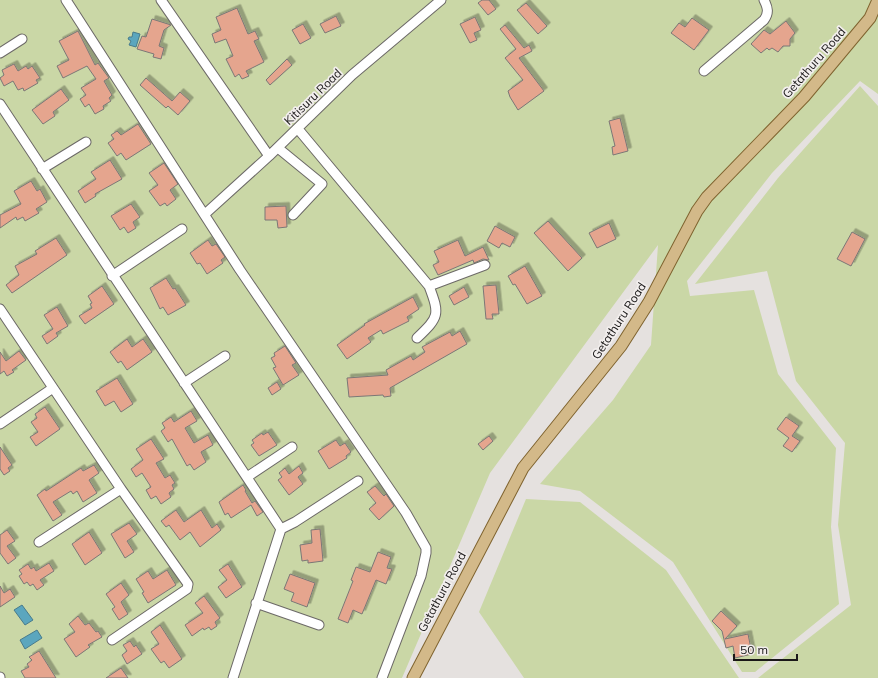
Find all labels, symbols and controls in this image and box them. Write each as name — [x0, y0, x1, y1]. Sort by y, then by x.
street label: Getathuru Road — [779, 24, 848, 101]
street label: Kitisuru Road — [281, 65, 345, 128]
street label: Getathuru Road — [588, 279, 649, 362]
street label: Getathuru Road — [414, 549, 469, 634]
scale bar — [734, 636, 797, 662]
text: 50 m — [740, 642, 768, 657]

